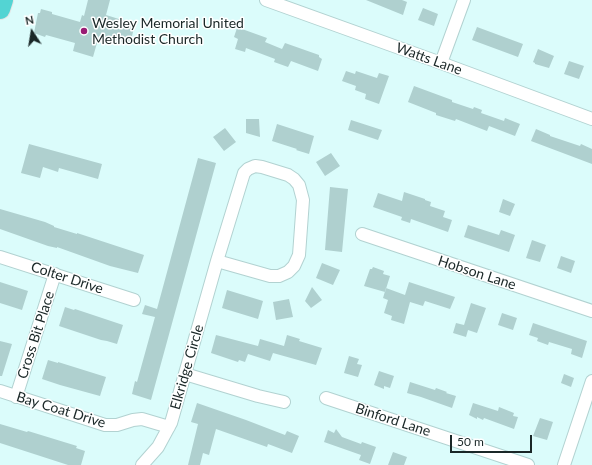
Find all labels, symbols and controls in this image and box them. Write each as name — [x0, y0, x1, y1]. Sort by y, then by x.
north arrow — [12, 12, 52, 52]
text: N — [24, 13, 35, 27]
place label: Wesley Memorial United Methodist Church — [92, 15, 244, 48]
marker: Wesley Memorial United Methodist Church — [79, 26, 89, 36]
street label: Watts Lane — [394, 39, 464, 79]
street label: Hobson Lane — [436, 252, 518, 294]
street label: Colter Drive — [29, 258, 105, 298]
street label: Cross Bit Place — [14, 289, 58, 381]
street label: Elkridge Circle — [167, 322, 207, 412]
street label: Bay Coat Drive — [14, 388, 108, 432]
street label: Binford Lane — [353, 400, 433, 440]
scale bar — [452, 427, 534, 453]
text: 50 m — [457, 434, 484, 449]

